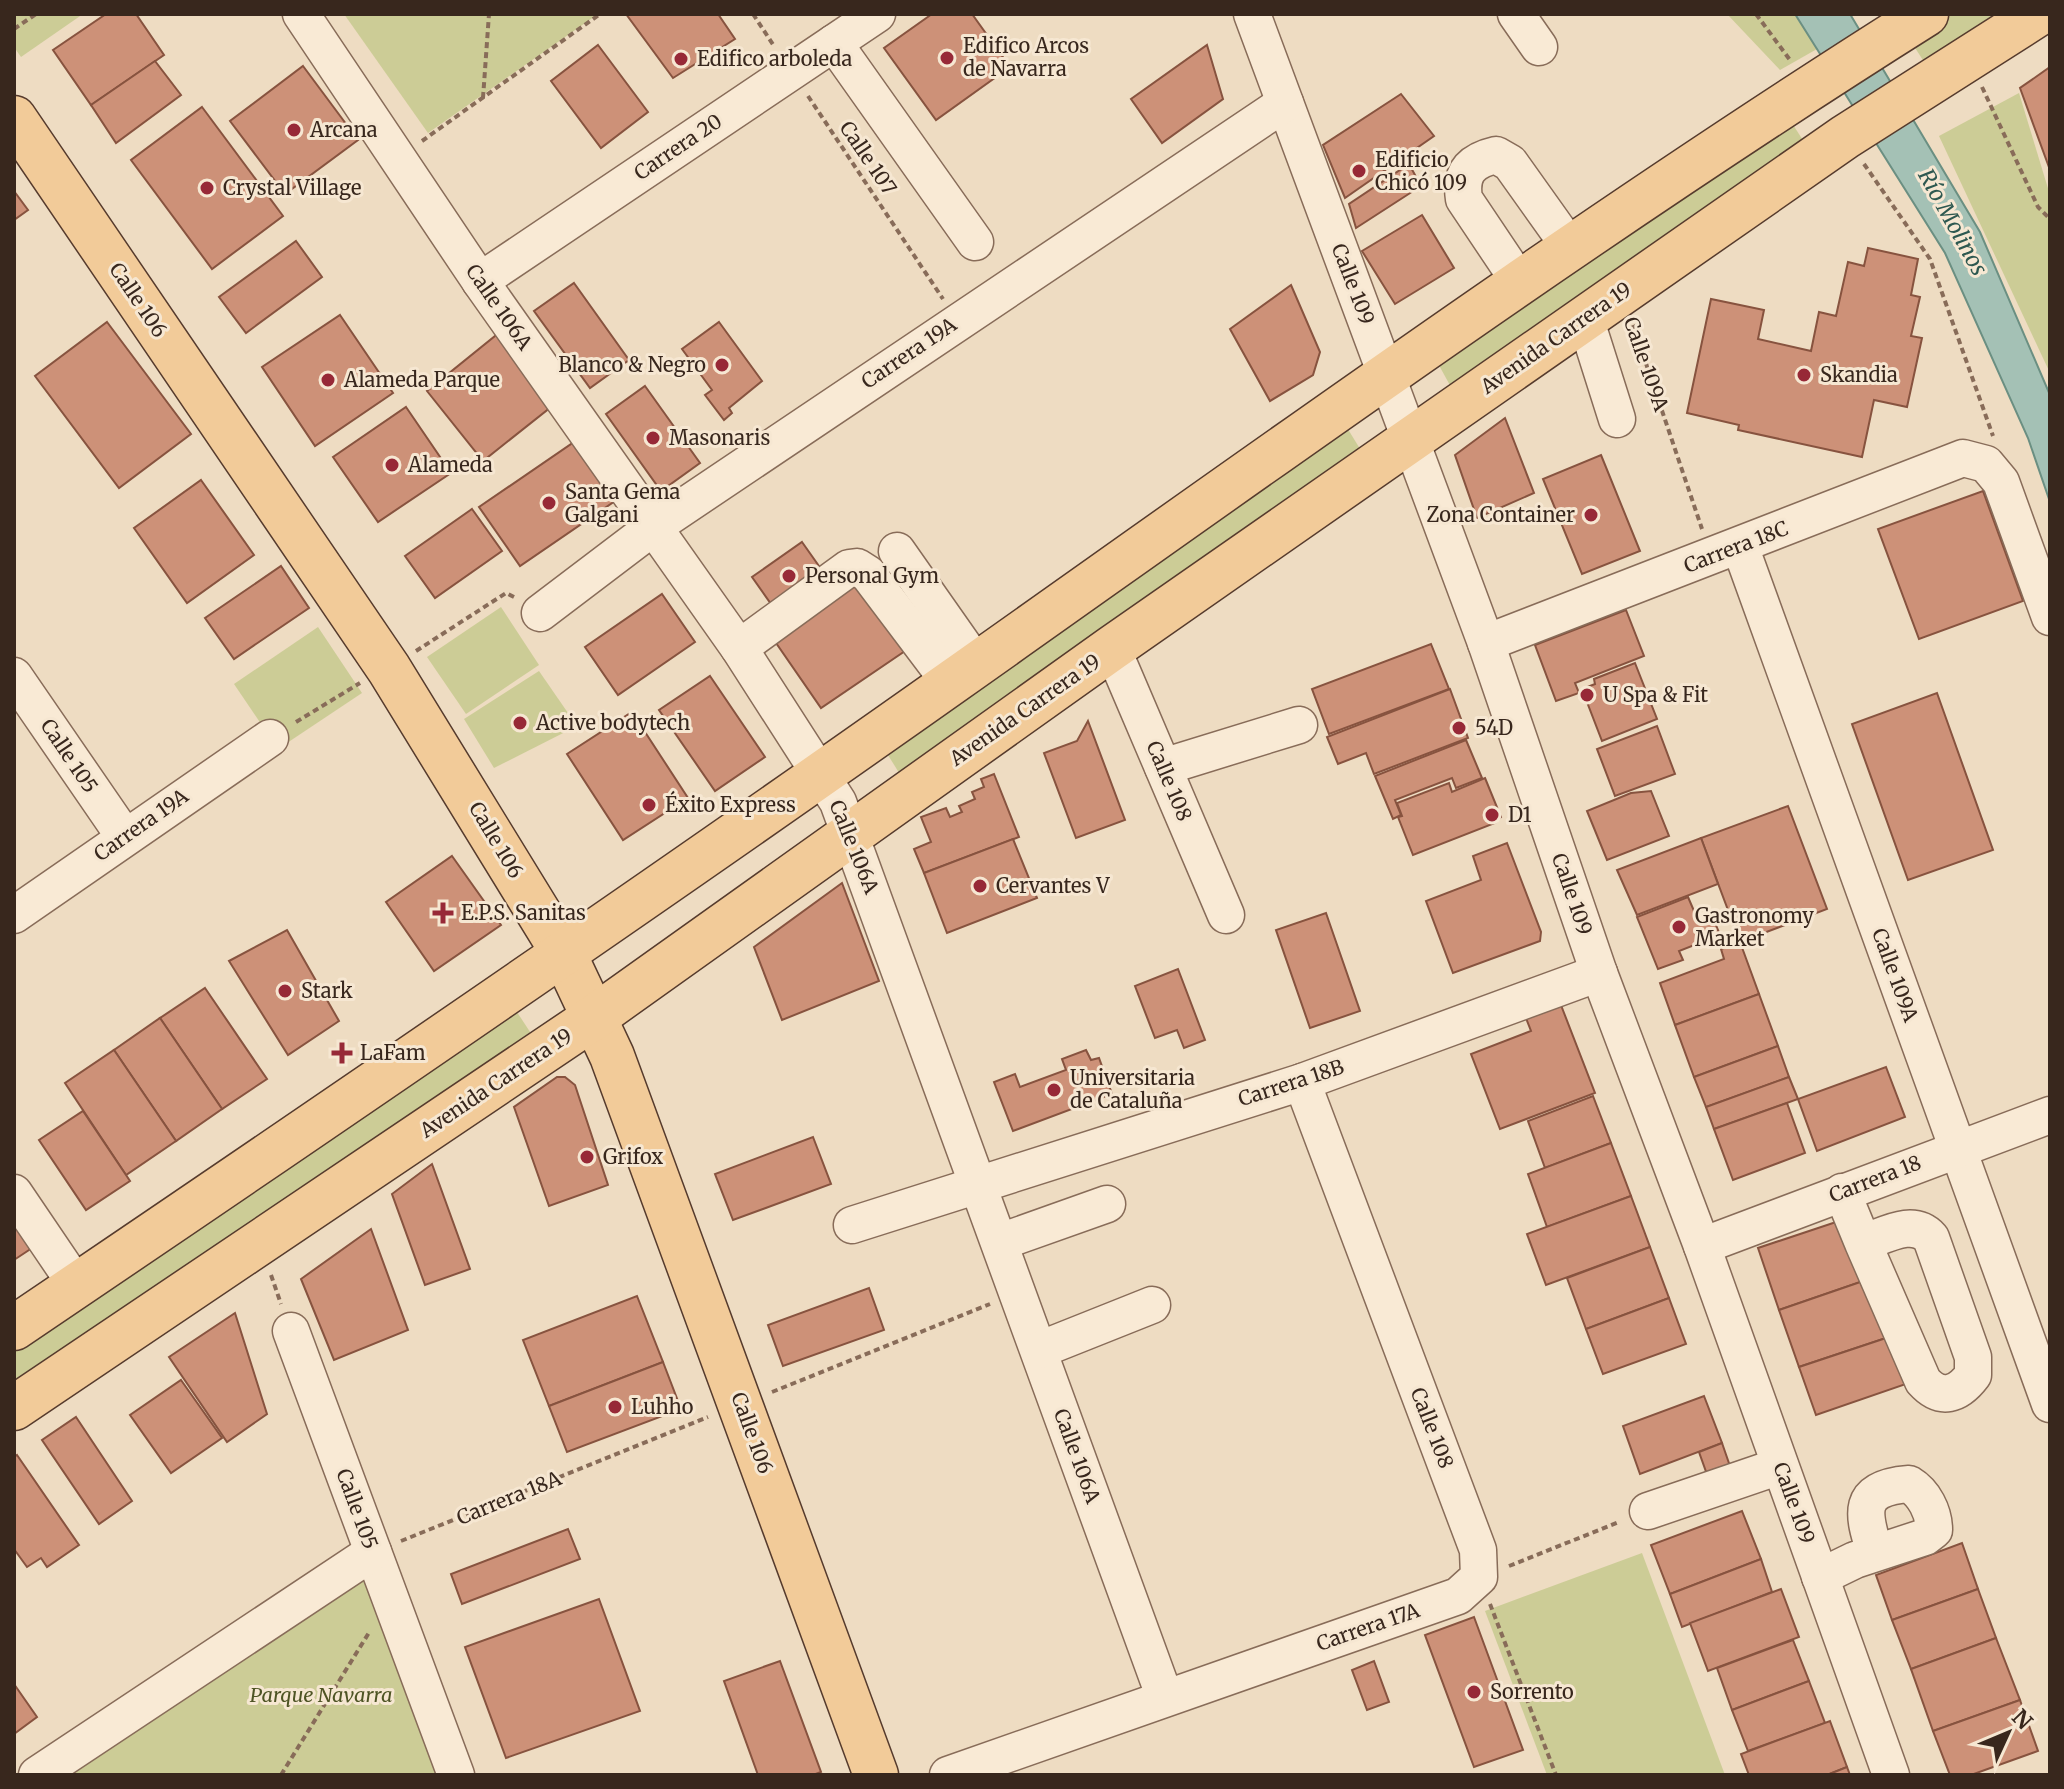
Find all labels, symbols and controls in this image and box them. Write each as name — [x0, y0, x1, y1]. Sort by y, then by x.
place label: Edifico Arcos de Navarra — [963, 33, 1089, 81]
place label: Edifico arboleda — [697, 46, 853, 71]
marker: Edifico Arcos de Navarra — [938, 49, 956, 67]
marker: Edifico arboleda — [672, 50, 690, 68]
street label: Carrera 20 — [629, 108, 726, 185]
street label: Calle 107 — [835, 116, 902, 199]
place label: Arcana — [309, 117, 378, 142]
marker: Arcana — [285, 121, 303, 139]
place label: Edificio Chicó 109 — [1375, 147, 1467, 195]
marker: Edificio Chicó 109 — [1350, 162, 1368, 180]
water label: Río Molinos — [1912, 164, 1994, 280]
place label: Crystal Village — [223, 175, 361, 200]
marker: Crystal Village — [198, 179, 216, 197]
street label: Calle 109 — [1327, 240, 1380, 328]
street label: Calle 106 — [104, 258, 172, 342]
street label: Calle 106A — [461, 259, 538, 355]
street label: Avenida Carrera 19 — [1475, 276, 1636, 400]
street label: Carrera 19A — [856, 311, 962, 394]
street label: Calle 109A — [1619, 314, 1674, 415]
place label: Blanco & Negro — [558, 352, 706, 377]
marker: Blanco & Negro — [713, 356, 731, 374]
place label: Skandia — [1820, 362, 1898, 387]
marker: Skandia — [1795, 366, 1813, 384]
place label: Alameda Parque — [343, 367, 500, 392]
marker: Alameda Parque — [319, 371, 337, 389]
place label: Masonaris — [669, 425, 770, 450]
marker: Masonaris — [644, 429, 662, 447]
place label: Alameda — [407, 452, 493, 477]
marker: Alameda — [383, 456, 401, 474]
place label: Santa Gema Galgani — [565, 479, 681, 527]
marker: Santa Gema Galgani — [540, 494, 558, 512]
place label: Zona Container — [1426, 502, 1575, 527]
marker: Zona Container — [1582, 506, 1600, 524]
street label: Carrera 18C — [1680, 515, 1792, 578]
place label: Personal Gym — [805, 563, 939, 588]
marker: Personal Gym — [780, 567, 798, 585]
street label: Avenida Carrera 19 — [944, 648, 1105, 772]
place label: U Spa & Fit — [1603, 682, 1708, 707]
marker: U Spa & Fit — [1578, 686, 1596, 704]
place label: Active bodytech — [535, 710, 690, 735]
street label: Calle 105 — [36, 714, 103, 798]
marker: Active bodytech — [511, 714, 529, 732]
place label: 54D — [1475, 715, 1513, 740]
marker: 54D — [1450, 719, 1468, 737]
street label: Calle 108 — [1141, 737, 1197, 825]
street label: Carrera 19A — [89, 782, 193, 866]
place label: Éxito Express — [665, 790, 796, 817]
marker: Éxito Express — [640, 796, 658, 814]
street label: Calle 106A — [824, 796, 885, 898]
street label: Calle 106 — [464, 797, 529, 883]
place label: D1 — [1508, 802, 1532, 827]
marker: D1 — [1483, 806, 1501, 824]
street label: Calle 109 — [1547, 850, 1598, 938]
place label: Cervantes V — [996, 873, 1110, 898]
marker: Cervantes V — [971, 877, 989, 895]
place label: E.P.S. Sanitas — [461, 900, 586, 925]
marker: E.P.S. Sanitas — [432, 902, 454, 924]
place label: Gastronomy Market — [1695, 903, 1814, 951]
marker: Gastronomy Market — [1670, 918, 1688, 936]
street label: Calle 109A — [1867, 925, 1924, 1026]
place label: Stark — [301, 978, 353, 1003]
marker: Stark — [276, 982, 294, 1000]
street label: Avenida Carrera 19 — [414, 1022, 577, 1143]
place label: LaFam — [360, 1040, 426, 1065]
marker: LaFam — [331, 1042, 353, 1064]
street label: Carrera 18B — [1235, 1054, 1347, 1111]
place label: Universitaria de Cataluña — [1070, 1065, 1195, 1113]
marker: Universitaria de Cataluña — [1045, 1081, 1063, 1099]
place label: Grifox — [603, 1144, 663, 1169]
marker: Grifox — [578, 1148, 596, 1166]
street label: Carrera 18 — [1825, 1150, 1924, 1208]
street label: Calle 108 — [1406, 1384, 1459, 1472]
street label: Calle 106 — [726, 1389, 779, 1477]
place label: Luhho — [631, 1394, 694, 1419]
marker: Luhho — [606, 1398, 624, 1416]
street label: Calle 106A — [1049, 1405, 1106, 1507]
street label: Calle 109 — [1768, 1459, 1821, 1547]
street label: Calle 105 — [331, 1465, 384, 1553]
street label: Carrera 18A — [453, 1465, 566, 1530]
street label: Carrera 17A — [1313, 1597, 1424, 1656]
place label: Sorrento — [1490, 1679, 1574, 1704]
park label: Parque Navarra — [250, 1682, 392, 1707]
marker: Sorrento — [1465, 1683, 1483, 1701]
north arrow — [1968, 1693, 2048, 1773]
text: N — [2006, 1703, 2039, 1736]

